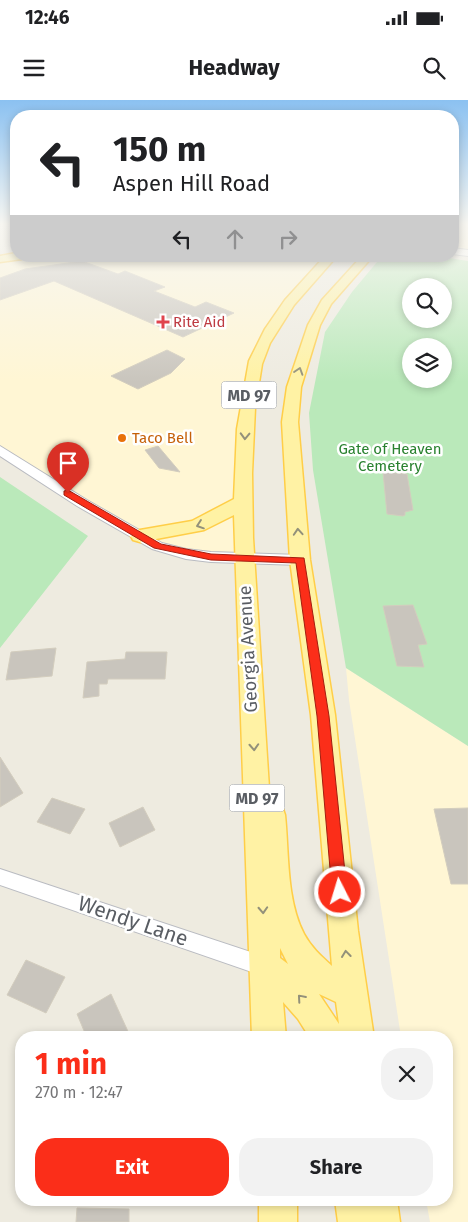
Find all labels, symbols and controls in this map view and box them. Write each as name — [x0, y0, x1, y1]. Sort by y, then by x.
text: 12:46 — [25, 6, 70, 29]
icon: menu — [20, 54, 48, 82]
text: Headway — [188, 54, 280, 81]
icon: search — [420, 54, 448, 82]
text: 150 m — [113, 128, 206, 170]
icon: left — [30, 130, 95, 195]
text: Aspen Hill Road — [113, 170, 270, 197]
icon: left — [168, 225, 196, 253]
icon: ahead — [221, 225, 249, 253]
icon: right — [274, 225, 302, 253]
map controls — [402, 278, 452, 388]
button: search — [402, 278, 452, 328]
place label: Rite Aid — [173, 313, 225, 331]
marker: Rite Aid — [157, 316, 169, 328]
button: layers — [402, 338, 452, 388]
one-way arrow — [293, 367, 303, 376]
road number: MD 97 — [222, 382, 276, 408]
place label: Taco Bell — [132, 429, 193, 447]
marker: Taco Bell — [116, 432, 128, 444]
one-way arrow — [240, 432, 250, 440]
park label: Gate of Heaven Cemetery — [338, 440, 442, 475]
pin — [47, 442, 89, 493]
icon: arrive — [54, 449, 82, 477]
one-way arrow — [196, 519, 204, 529]
one-way arrow — [293, 528, 304, 536]
street label: Georgia Avenue — [234, 585, 262, 713]
one-way arrow — [248, 744, 259, 752]
road number: MD 97 — [230, 784, 284, 811]
position arrow — [313, 865, 365, 917]
street label: Wendy Lane — [75, 890, 191, 952]
one-way arrow — [257, 906, 268, 914]
one-way arrow — [341, 950, 352, 958]
one-way arrow — [298, 995, 307, 1004]
text: 1 min — [35, 1046, 107, 1082]
button: close — [381, 1048, 433, 1100]
text: 270 m · 12:47 — [35, 1083, 123, 1102]
button: Exit — [35, 1138, 229, 1196]
button: Share — [239, 1138, 433, 1196]

